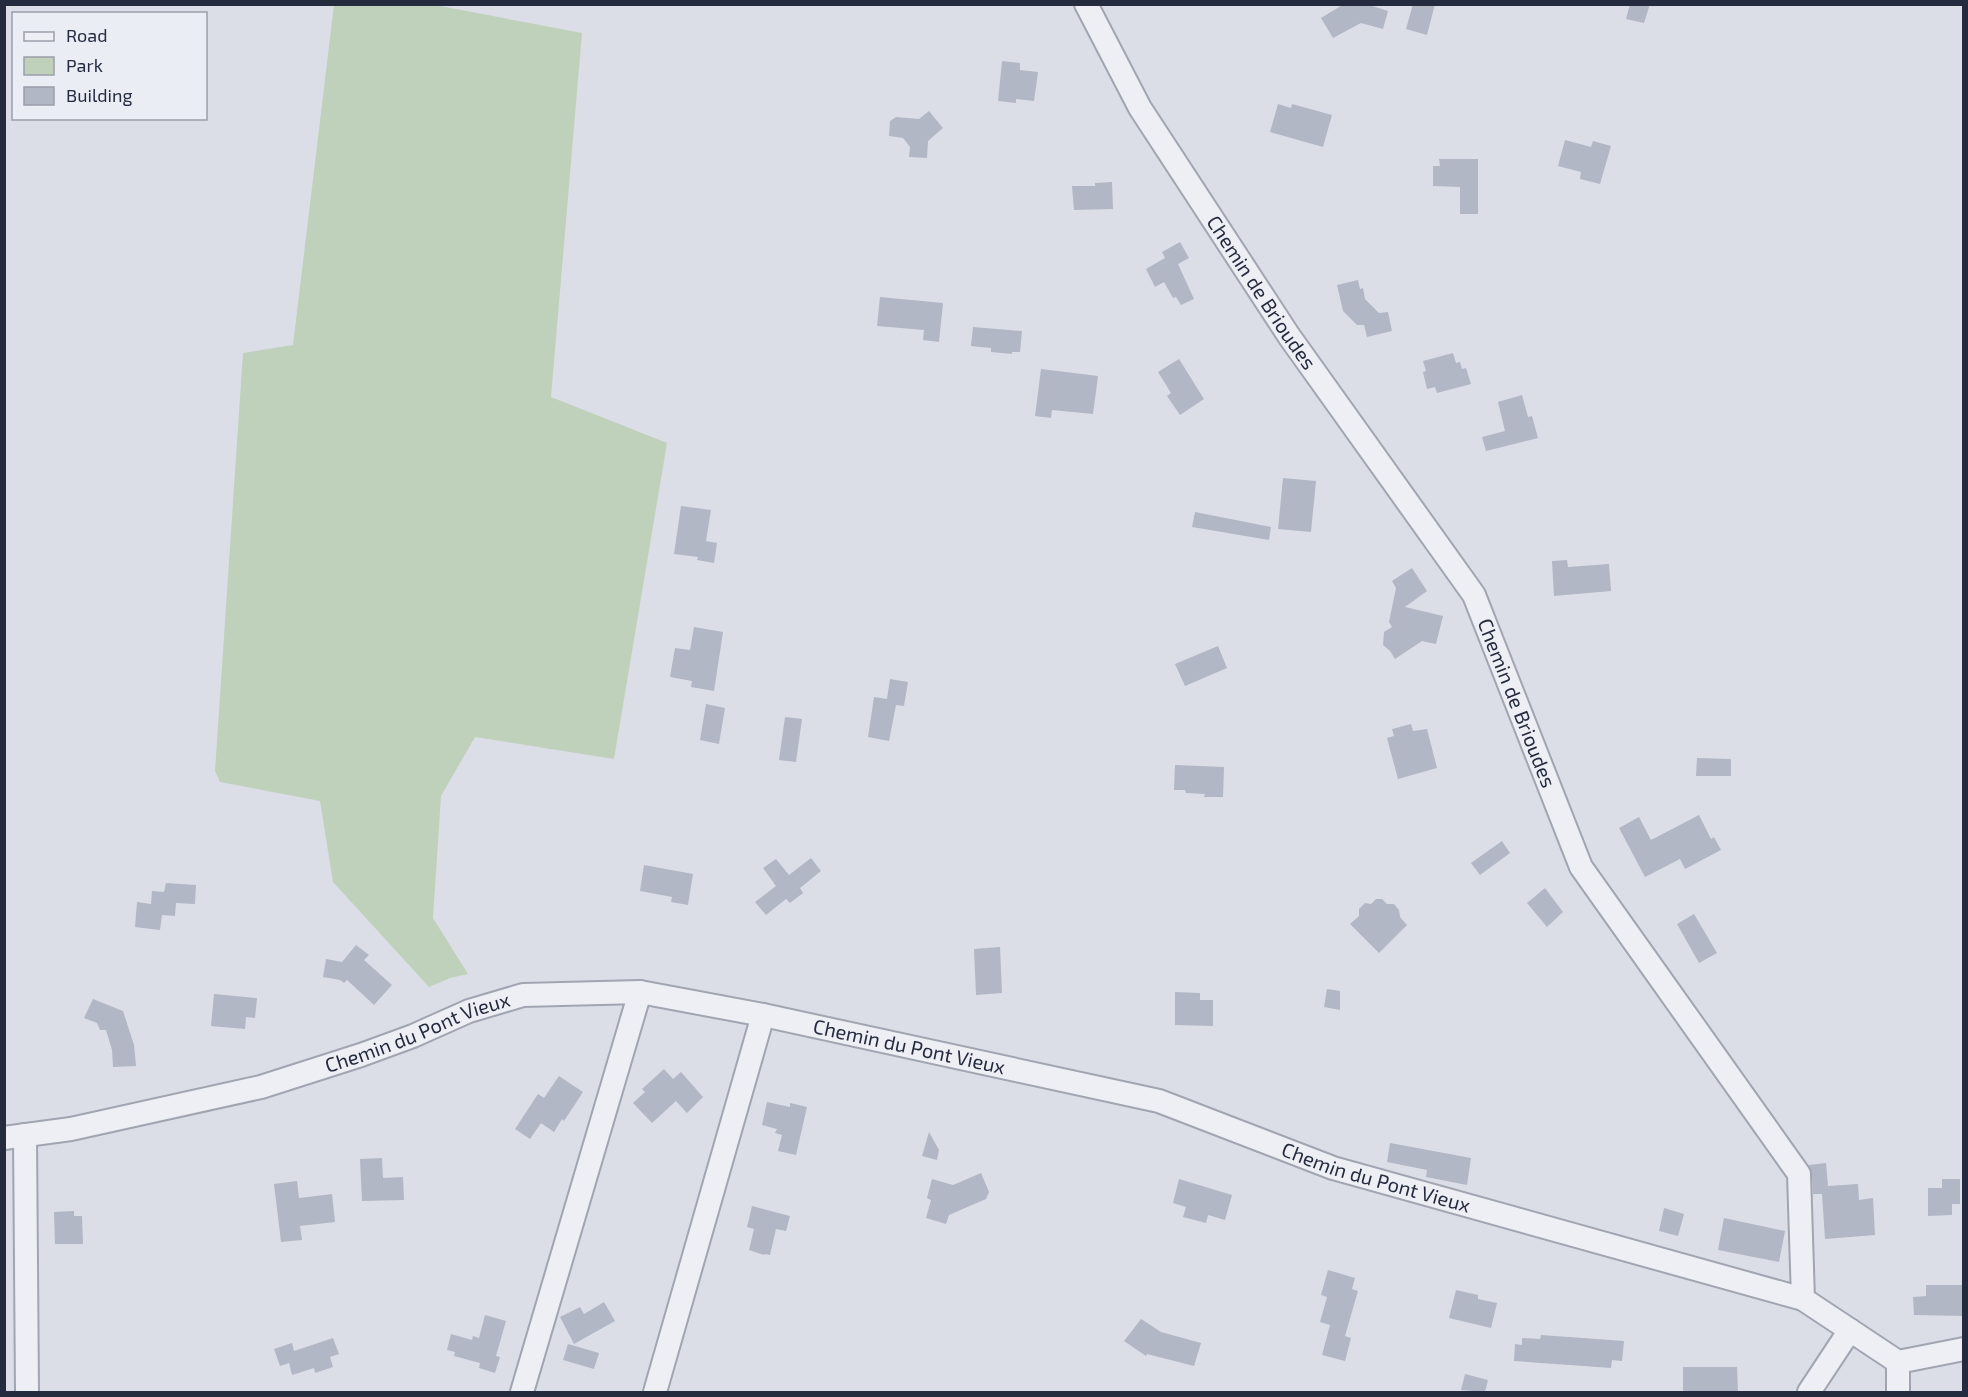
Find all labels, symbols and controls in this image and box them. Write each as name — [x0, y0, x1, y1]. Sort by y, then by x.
legend — [12, 12, 207, 120]
text: Road — [66, 24, 107, 46]
text: Park — [66, 54, 103, 76]
text: Building — [66, 84, 133, 106]
street label: Chemin de Brioudes — [1202, 211, 1322, 374]
street label: Chemin de Brioudes — [1473, 615, 1562, 791]
street label: Chemin du Pont Vieux — [322, 986, 513, 1077]
street label: Chemin du Pont Vieux — [811, 1013, 1008, 1078]
street label: Chemin du Pont Vieux — [1279, 1136, 1474, 1217]

